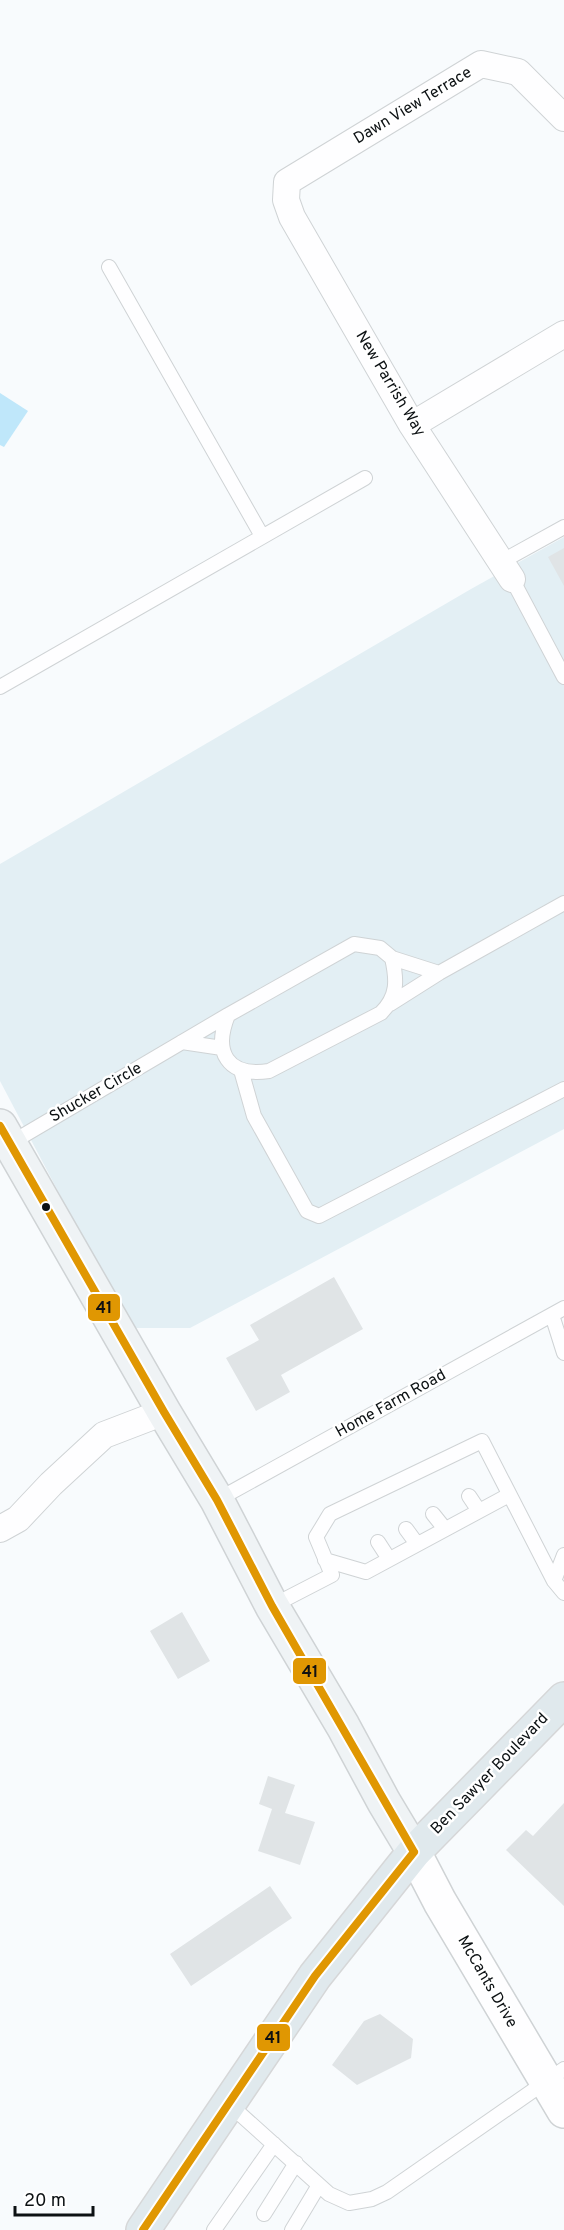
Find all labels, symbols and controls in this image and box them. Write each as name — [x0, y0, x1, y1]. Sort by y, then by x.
street label: Dawn View Terrace — [350, 63, 476, 149]
street label: New Parrish Way — [351, 328, 429, 440]
street label: Shucker Circle — [46, 1059, 146, 1127]
unlabelled marker — [40, 1201, 52, 1213]
line badge: 41 — [87, 1293, 121, 1322]
text: 41 — [96, 1299, 112, 1319]
street label: Home Farm Road — [332, 1365, 450, 1443]
line badge: 41 — [292, 1657, 327, 1685]
text: 41 — [302, 1663, 318, 1683]
street label: Ben Sawyer Boulevard — [427, 1709, 553, 1839]
street label: McCants Drive — [452, 1932, 522, 2032]
line badge: 41 — [256, 2023, 291, 2052]
text: 41 — [265, 2029, 281, 2049]
scale bar — [15, 2179, 93, 2217]
text: 20 m — [24, 2190, 66, 2213]

